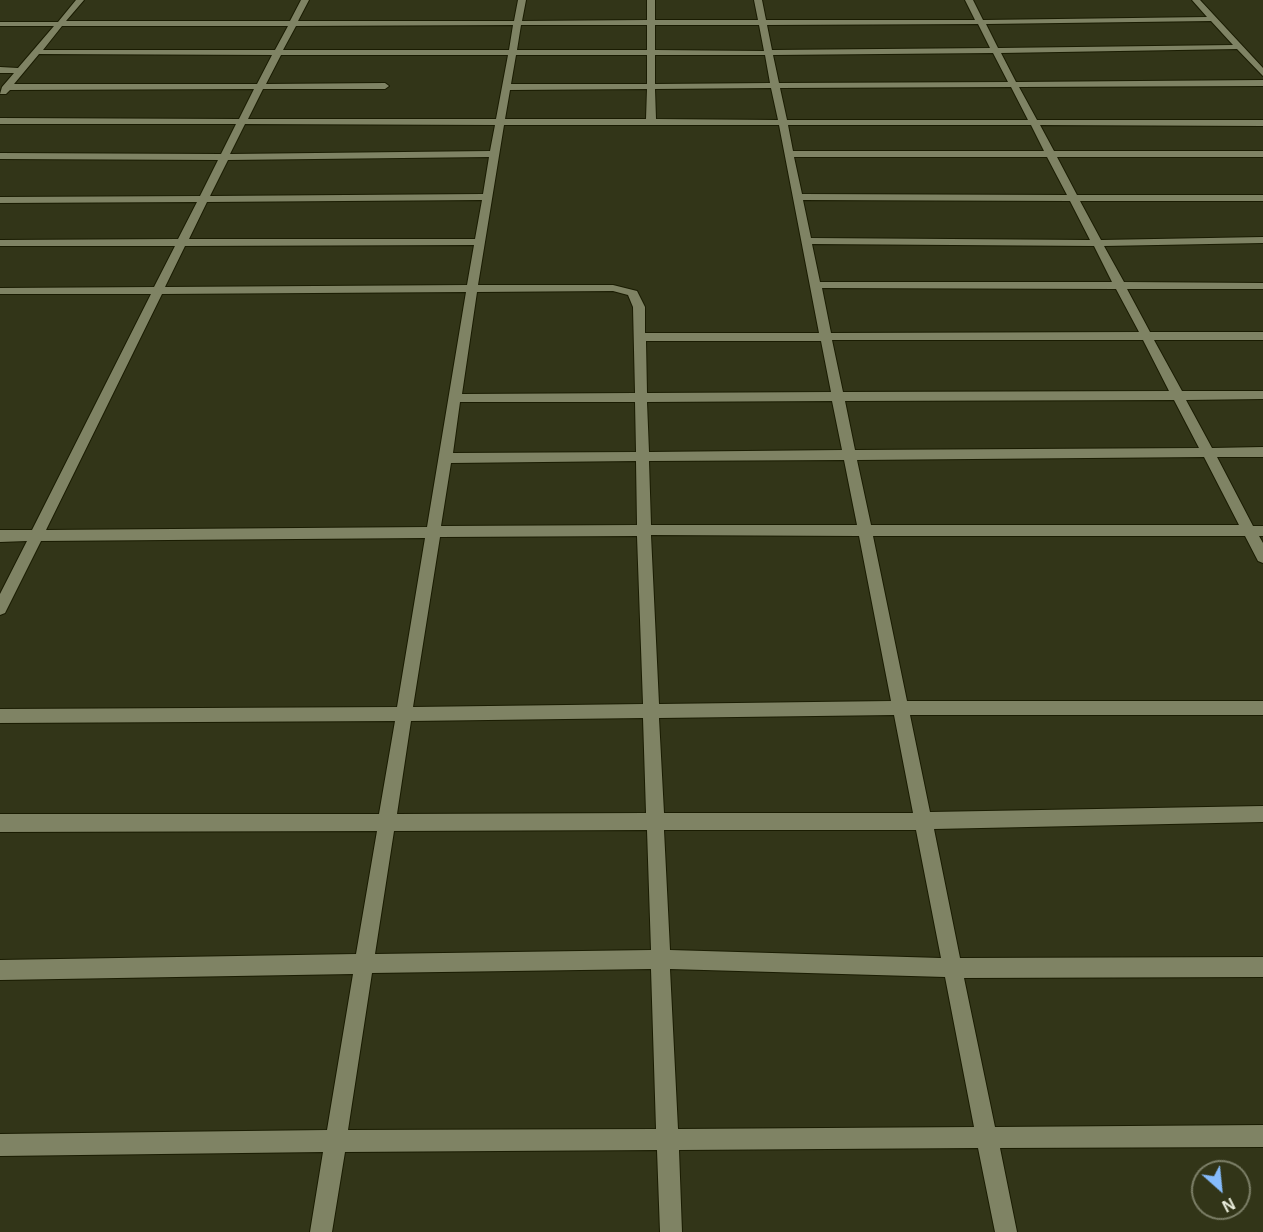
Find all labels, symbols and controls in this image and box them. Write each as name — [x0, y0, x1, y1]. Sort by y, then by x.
north arrow — [1191, 1160, 1251, 1220]
text: N — [1219, 1195, 1238, 1215]

